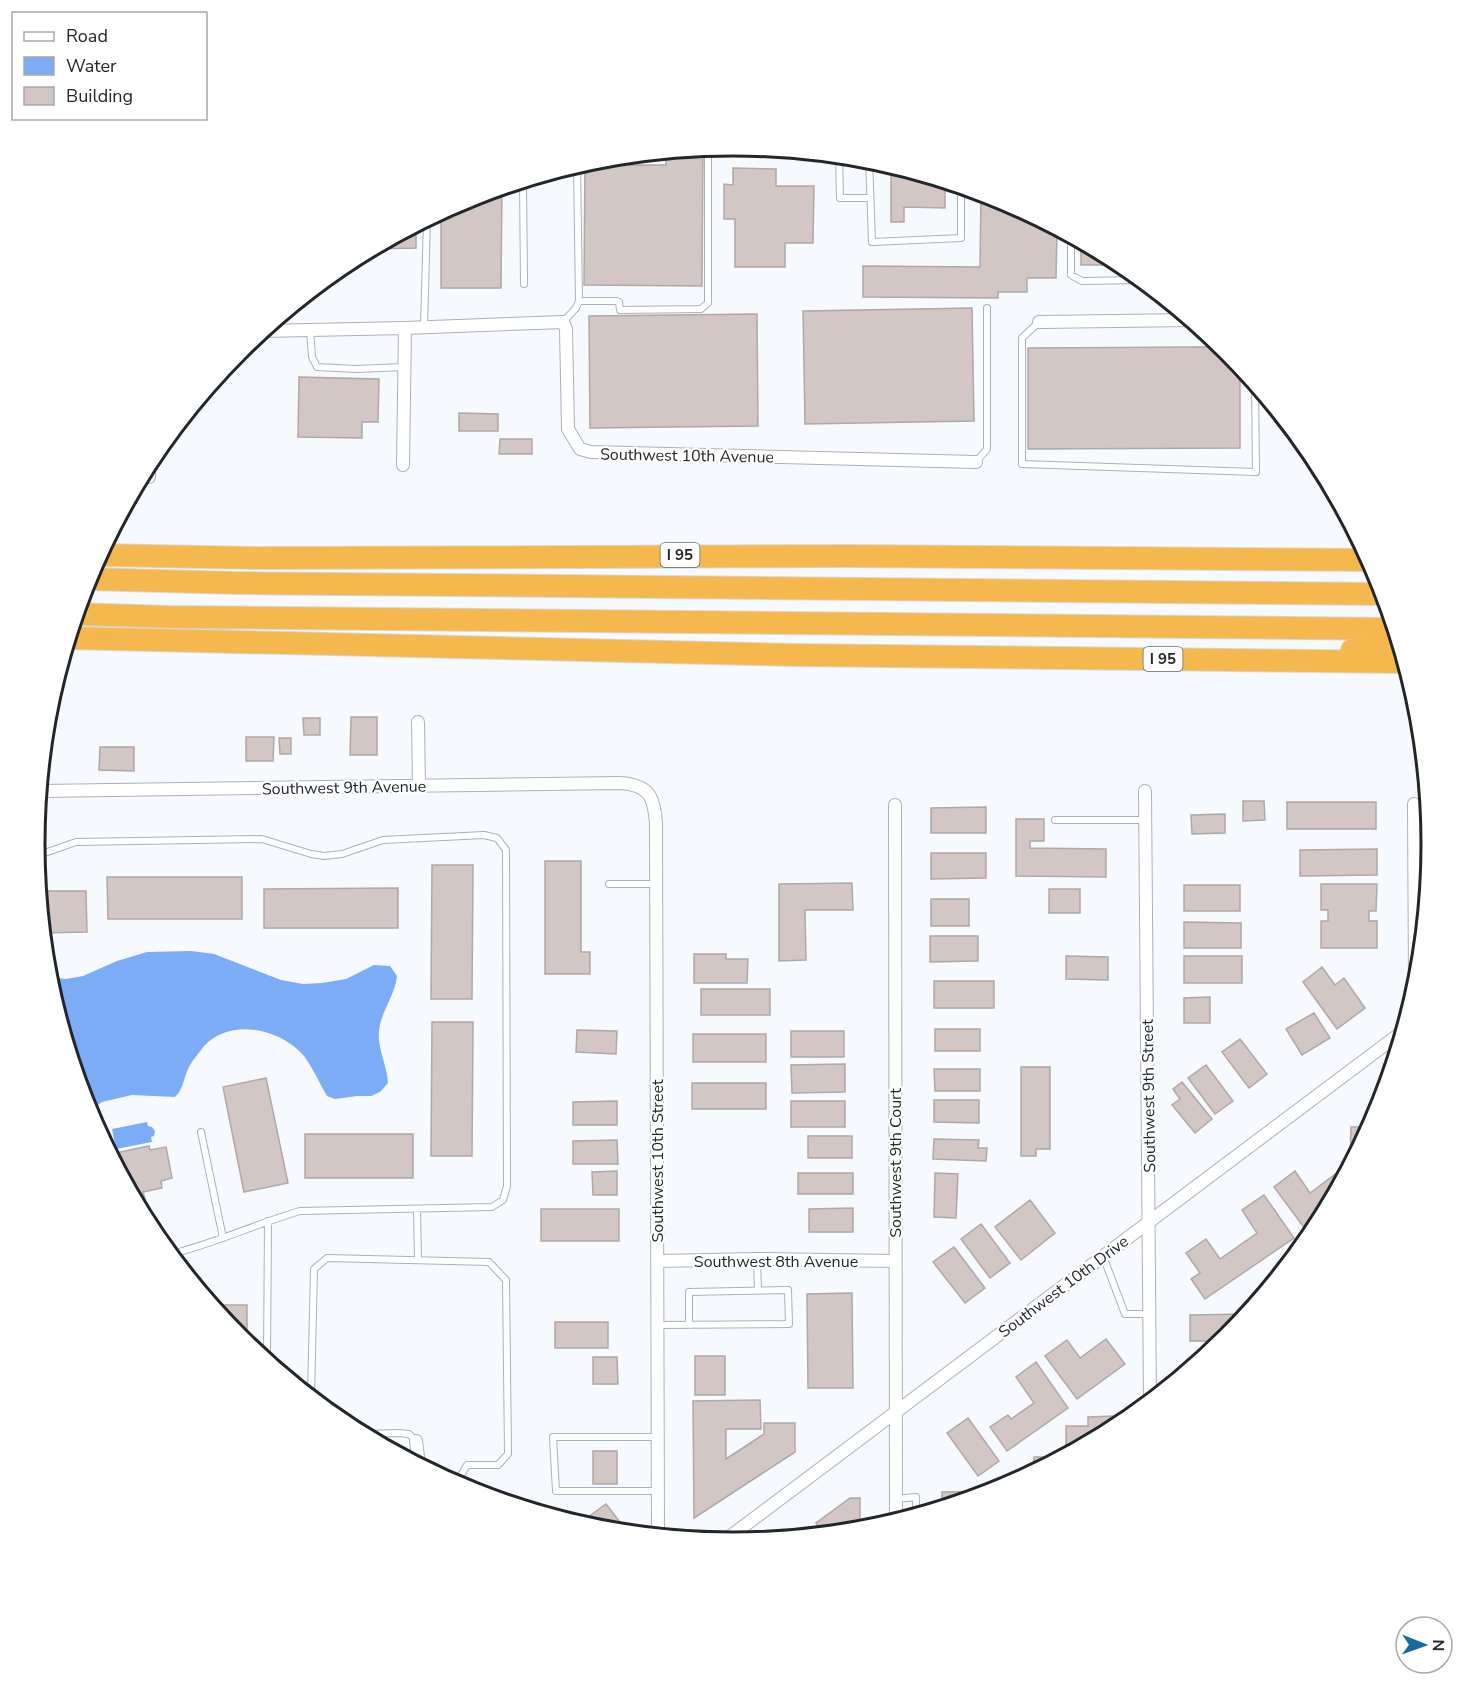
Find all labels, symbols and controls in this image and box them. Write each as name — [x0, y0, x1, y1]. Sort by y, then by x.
legend — [12, 12, 207, 120]
text: Road — [66, 24, 108, 48]
text: Water — [66, 54, 117, 78]
text: Building — [66, 84, 133, 108]
street label: Southwest 10th Avenue — [600, 443, 774, 469]
road number: I 95 — [660, 543, 700, 567]
road number: I 95 — [1144, 647, 1182, 671]
street label: Southwest 9th Avenue — [262, 776, 426, 800]
street label: Southwest 9th Street — [1137, 1019, 1161, 1173]
street label: Southwest 10th Street — [647, 1079, 669, 1243]
street label: Southwest 9th Court — [885, 1088, 907, 1238]
street label: Southwest 10th Drive — [994, 1231, 1133, 1343]
street label: Southwest 8th Avenue — [694, 1251, 858, 1273]
north arrow — [1394, 1615, 1454, 1675]
text: N — [1427, 1639, 1449, 1651]

